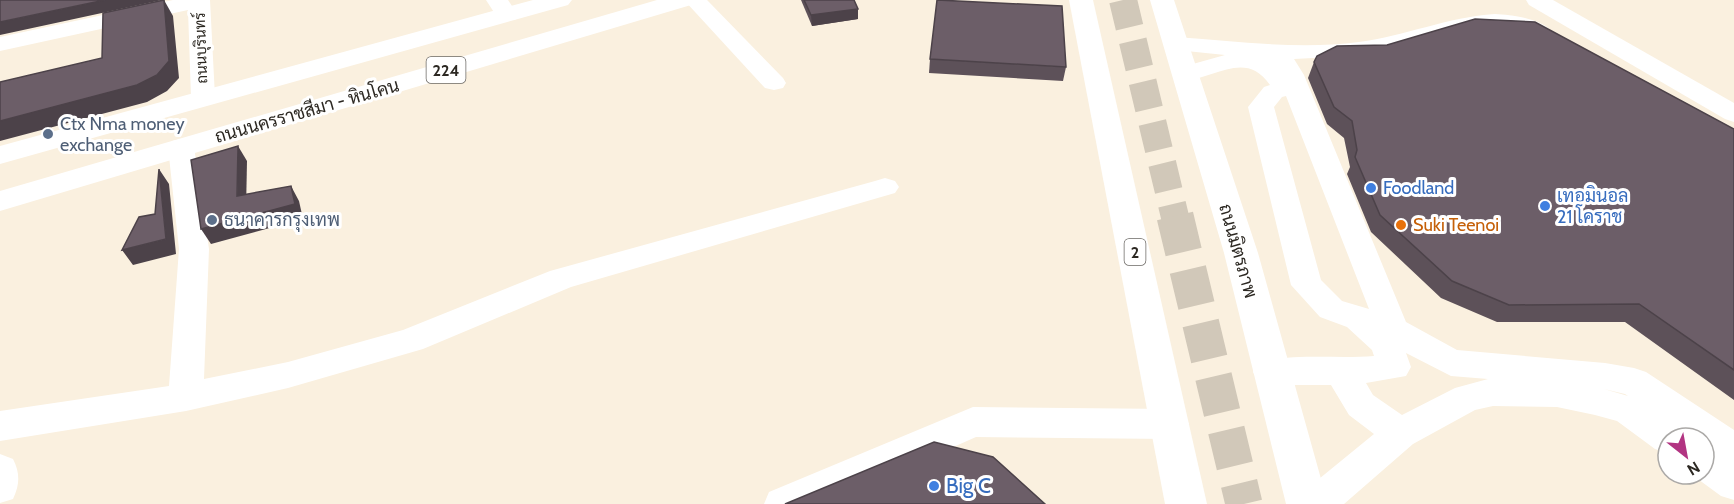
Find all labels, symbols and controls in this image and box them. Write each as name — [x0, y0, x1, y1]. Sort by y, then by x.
street label: ถนนบุรินทร์ — [190, 12, 213, 84]
road number: 224 — [426, 57, 466, 83]
street label: ถนนนครราชสีมา - หินโคน — [212, 72, 402, 148]
place label: Ctx Nma money exchange — [60, 113, 185, 156]
marker: Ctx Nma money exchange — [41, 127, 55, 141]
place label: Foodland — [1383, 177, 1454, 199]
marker: Foodland — [1364, 181, 1378, 195]
place label: เทอมินอล 21 โคราช — [1557, 185, 1629, 228]
marker: เทอมินอล 21 โคราช — [1538, 199, 1552, 213]
street label: ถนนมิตรภาพ — [1214, 201, 1262, 301]
place label: ธนาคารกรุงเทพ — [224, 209, 340, 232]
marker: ธนาคารกรุงเทพ — [205, 213, 219, 227]
place label: Suki Teenoi — [1413, 214, 1499, 236]
marker: Suki Teenoi — [1394, 218, 1408, 232]
road number: 2 — [1124, 239, 1146, 265]
north arrow — [1656, 426, 1716, 486]
text: N — [1684, 457, 1703, 479]
place label: Big C — [946, 473, 991, 498]
marker: Big C — [927, 479, 941, 493]

